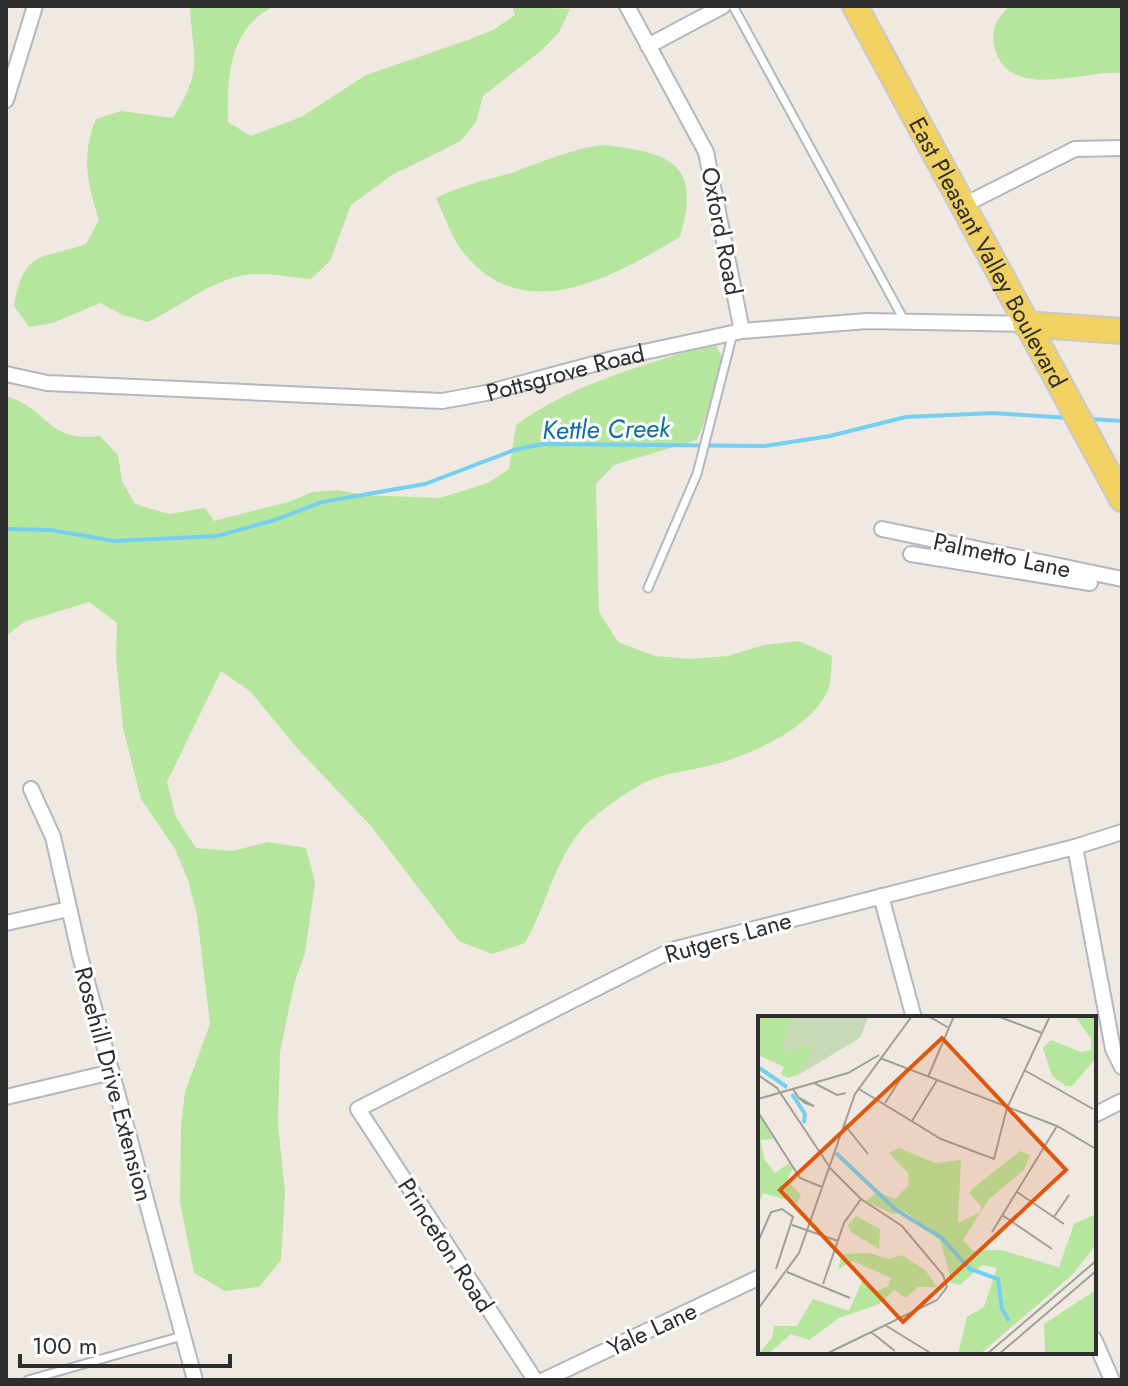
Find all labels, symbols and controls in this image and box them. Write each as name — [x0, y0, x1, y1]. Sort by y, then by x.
street label: East Pleasant Valley Boulevard — [901, 111, 1076, 394]
street label: Oxford Road — [692, 164, 752, 298]
street label: Pottsgrove Road — [482, 335, 648, 410]
water label: Kettle Creek — [542, 409, 672, 449]
street label: Palmetto Lane — [930, 523, 1074, 587]
street label: Rutgers Lane — [661, 902, 795, 972]
street label: Rosehill Drive Extension — [66, 963, 162, 1205]
inset map — [758, 1016, 1096, 1354]
street label: Princeton Road — [389, 1171, 503, 1319]
street label: Yale Lane — [602, 1293, 702, 1365]
scale bar — [20, 1318, 230, 1368]
text: 100 m — [32, 1328, 98, 1363]

